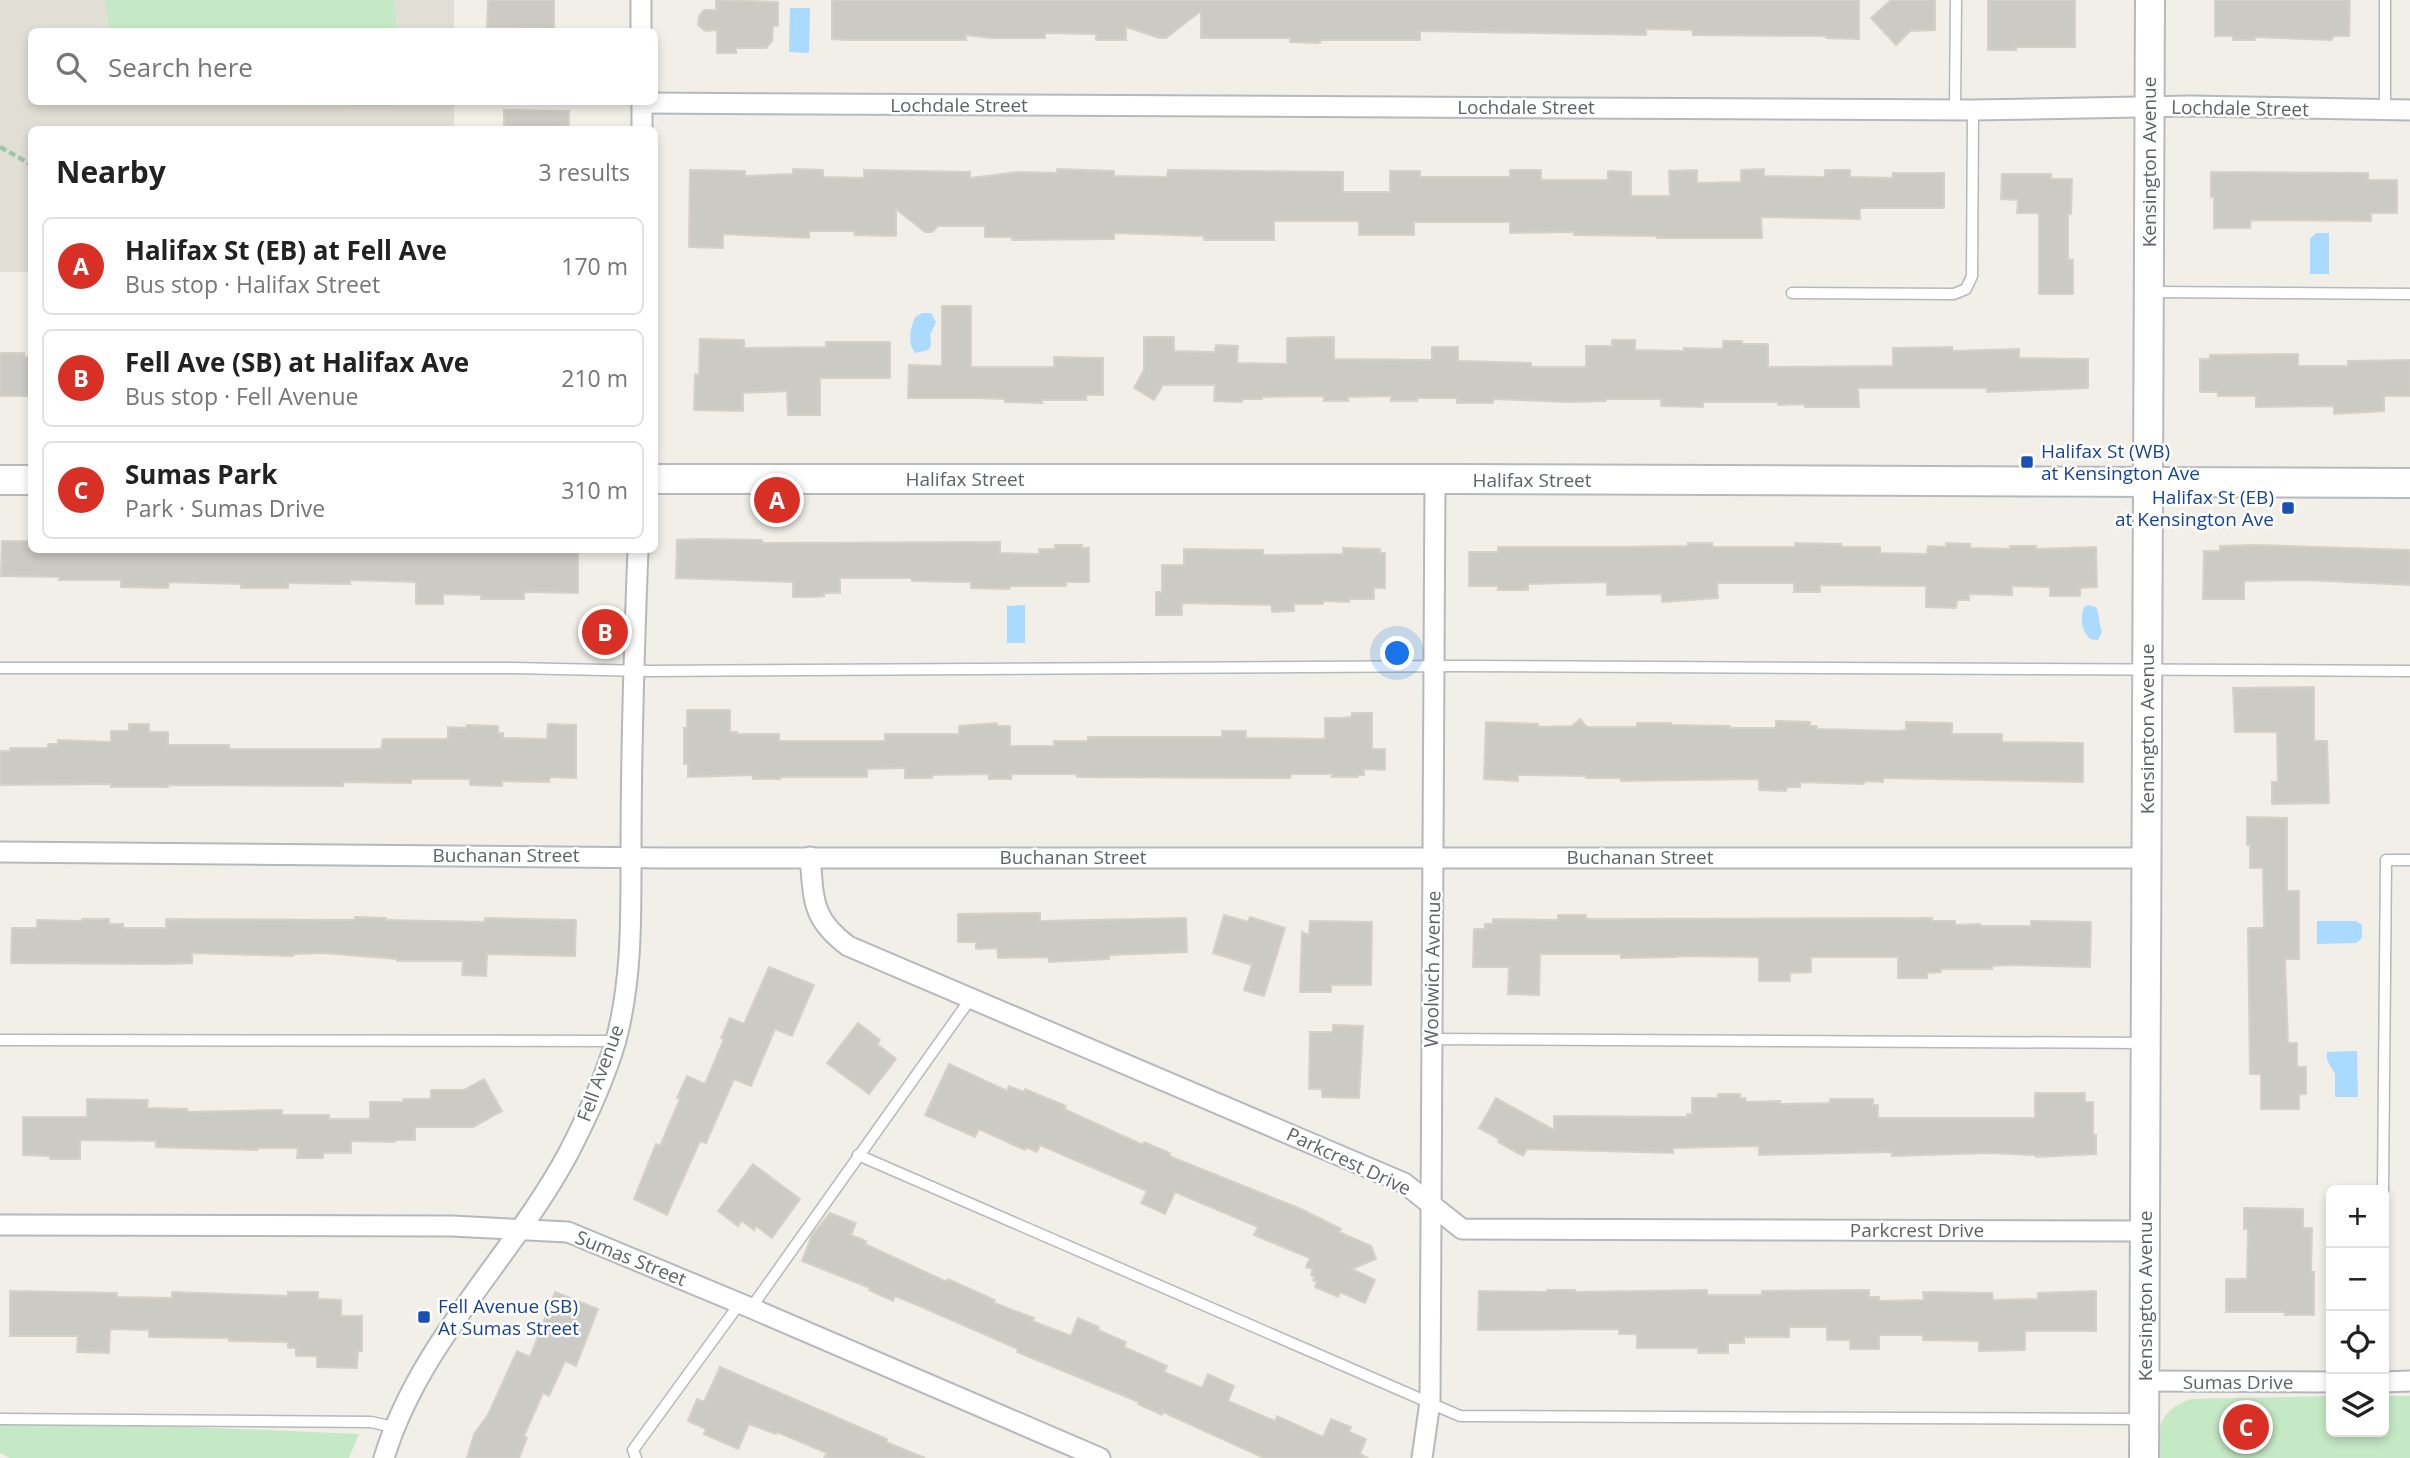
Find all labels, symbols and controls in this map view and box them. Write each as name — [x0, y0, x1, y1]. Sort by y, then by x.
search box — [28, 28, 658, 105]
icon: search — [52, 48, 90, 86]
text: Search here — [108, 49, 253, 85]
street label: Kensington Avenue — [2136, 77, 2162, 247]
street label: Lochdale Street — [890, 92, 1028, 118]
street label: Lochdale Street — [1457, 94, 1595, 120]
street label: Lochdale Street — [2171, 94, 2309, 122]
text: Nearby — [56, 151, 166, 192]
text: 3 results — [539, 156, 630, 188]
text: Halifax St (EB) at Fell Ave — [125, 232, 447, 268]
text: A — [73, 250, 89, 282]
text: 170 m — [561, 250, 628, 282]
text: Bus stop · Halifax Street — [125, 268, 380, 300]
text: Fell Ave (SB) at Halifax Ave — [125, 344, 469, 380]
text: B — [73, 362, 89, 394]
text: 210 m — [561, 362, 628, 394]
text: Bus stop · Fell Avenue — [125, 380, 358, 412]
place label: Halifax St (WB) at Kensington Ave — [2041, 438, 2200, 486]
marker: Halifax St (WB) at Kensington Ave — [2019, 454, 2035, 470]
text: Sumas Park — [125, 456, 277, 492]
street label: Halifax Street — [905, 466, 1025, 492]
street label: Halifax Street — [1472, 467, 1592, 493]
text: C — [74, 474, 88, 506]
text: 310 m — [561, 474, 628, 506]
pin: A — [754, 474, 800, 526]
place label: Halifax St (EB) at Kensington Ave — [2115, 484, 2274, 532]
text: Park · Sumas Drive — [125, 492, 325, 524]
marker: Halifax St (EB) at Kensington Ave — [2280, 500, 2296, 516]
pin: B — [582, 606, 628, 658]
your location — [1380, 636, 1414, 670]
street label: Kensington Avenue — [2134, 644, 2160, 814]
street label: Buchanan Street — [432, 842, 580, 868]
street label: Buchanan Street — [999, 844, 1147, 870]
street label: Buchanan Street — [1566, 844, 1714, 870]
street label: Woolwich Avenue — [1418, 891, 1446, 1047]
street label: Fell Avenue — [570, 1021, 630, 1125]
street label: Parkcrest Drive — [1283, 1121, 1415, 1201]
map controls — [2326, 1185, 2389, 1437]
button: + — [2326, 1185, 2389, 1248]
street label: Kensington Avenue — [2132, 1211, 2158, 1381]
street label: Parkcrest Drive — [1850, 1217, 1984, 1243]
street label: Sumas Street — [572, 1224, 690, 1292]
button: − — [2326, 1248, 2389, 1311]
place label: Fell Avenue (SB) At Sumas Street — [438, 1293, 579, 1341]
marker: Fell Avenue (SB) At Sumas Street — [416, 1309, 432, 1325]
button: locate — [2326, 1311, 2389, 1374]
street label: Sumas Drive — [2183, 1369, 2293, 1395]
button: layers — [2326, 1374, 2389, 1437]
pin: C — [2223, 1401, 2269, 1453]

